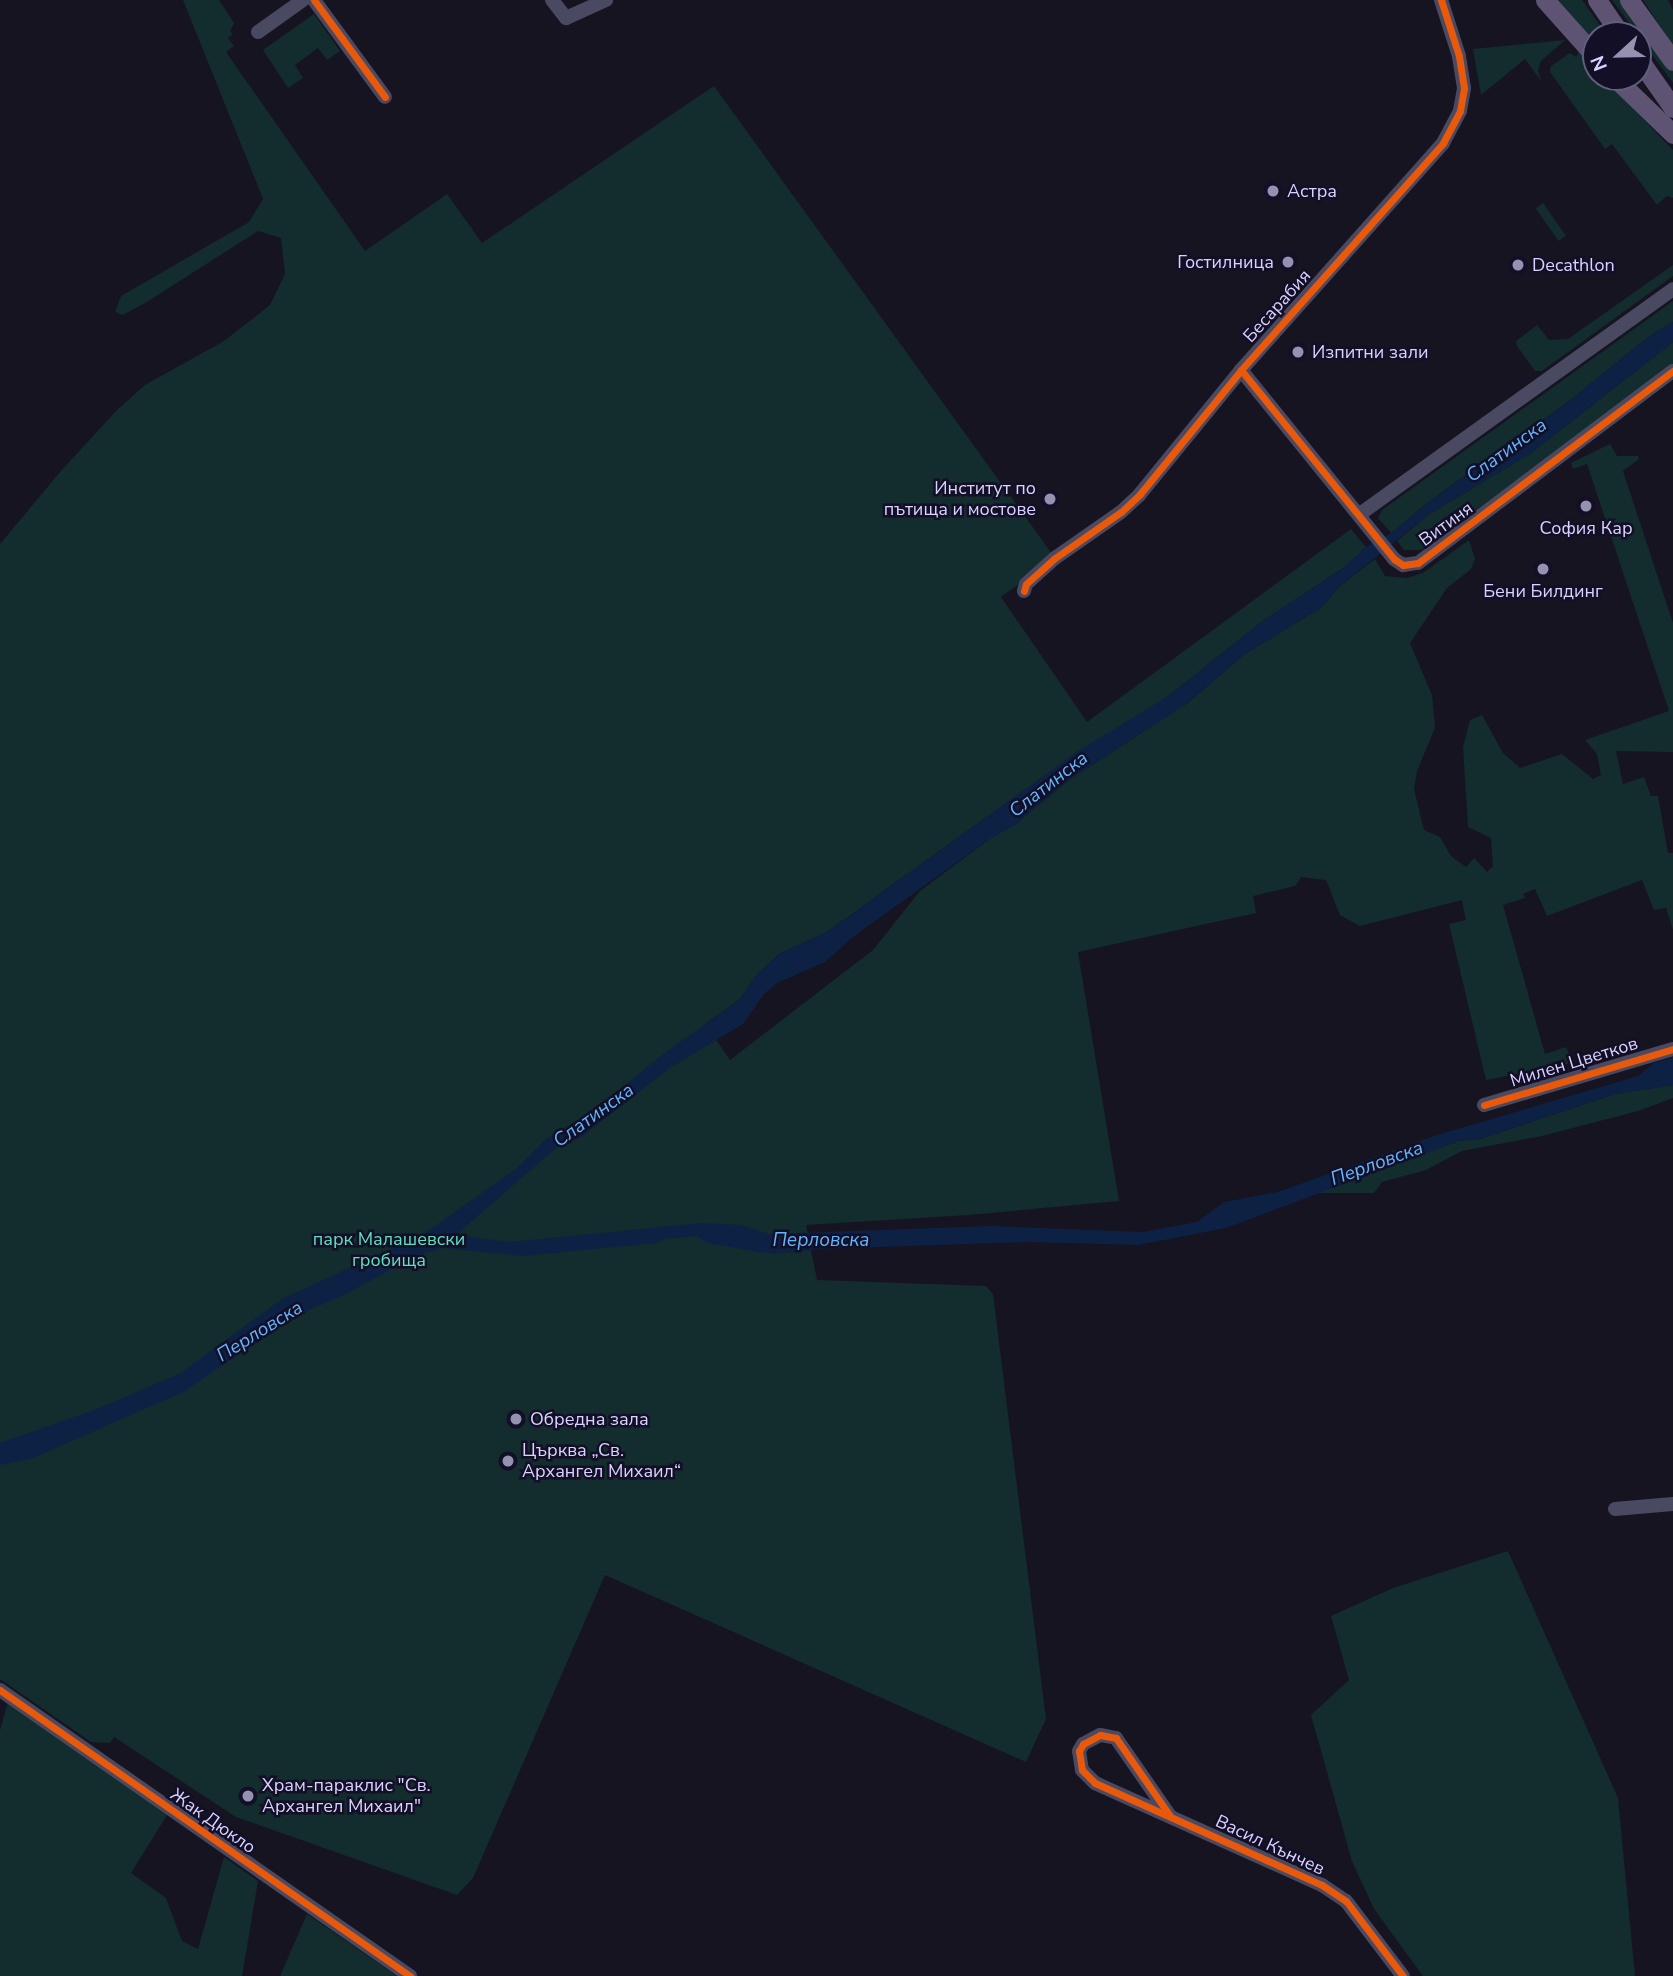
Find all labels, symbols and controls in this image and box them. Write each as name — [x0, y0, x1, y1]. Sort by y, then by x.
north arrow — [1582, 21, 1652, 91]
text: N — [1585, 52, 1614, 75]
place label: Астра — [1287, 180, 1337, 202]
marker: Астра — [1265, 183, 1281, 199]
place label: Гостилница — [1177, 251, 1274, 273]
marker: Гостилница — [1280, 254, 1296, 270]
place label: Decathlon — [1532, 254, 1615, 276]
marker: Decathlon — [1510, 257, 1526, 273]
street label: Бесарабия — [1239, 265, 1315, 347]
place label: Изпитни зали — [1312, 341, 1428, 363]
marker: Изпитни зали — [1290, 344, 1306, 360]
water label: Слатинска — [1462, 414, 1552, 488]
place label: Институт по пътища и мостове — [884, 478, 1036, 520]
marker: Институт по пътища и мостове — [1042, 491, 1058, 507]
street label: Витиня — [1415, 497, 1477, 551]
marker: София Кар — [1578, 498, 1594, 514]
place label: София Кар — [1539, 517, 1633, 539]
marker: Бени Билдинг — [1535, 561, 1551, 577]
place label: Бени Билдинг — [1483, 580, 1603, 602]
water label: Слатинска — [1005, 747, 1093, 823]
street label: Милен Цветков — [1507, 1032, 1641, 1092]
water label: Слатинска — [549, 1079, 639, 1153]
water label: Перловска — [1328, 1137, 1426, 1191]
park label: парк Малашевски гробища — [313, 1229, 465, 1272]
water label: Перловска — [772, 1230, 870, 1252]
water label: Перловска — [213, 1297, 307, 1367]
place label: Обредна зала — [530, 1408, 649, 1430]
marker: Обредна зала — [508, 1411, 524, 1427]
place label: Църква „Св. Архангел Михаил“ — [522, 1440, 681, 1482]
marker: Църква „Св. Архангел Михаил“ — [500, 1453, 516, 1469]
place label: Храм-параклис "Св. Архангел Михаил" — [262, 1775, 431, 1817]
street label: Жак Дюкло — [166, 1784, 260, 1858]
marker: Храм-параклис "Св. Архангел Михаил" — [240, 1788, 256, 1804]
street label: Васил Кънчев — [1212, 1810, 1328, 1880]

